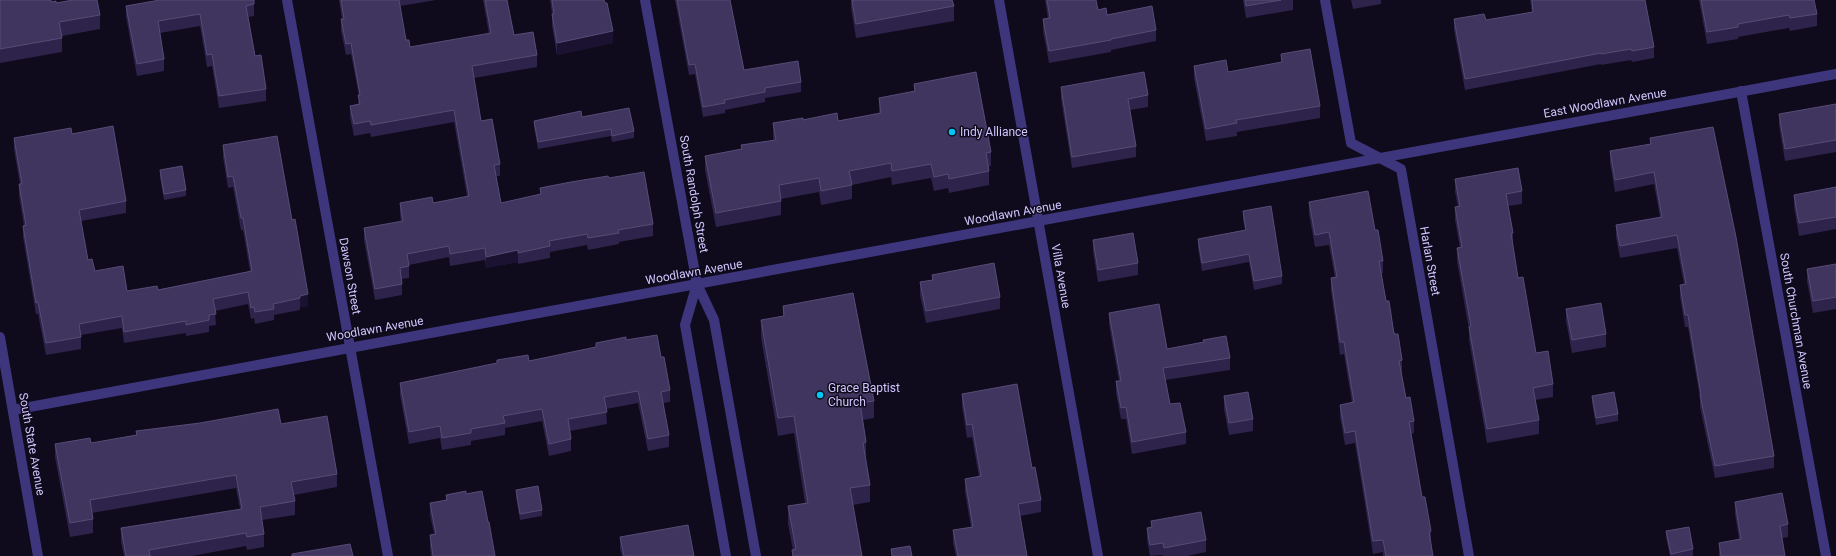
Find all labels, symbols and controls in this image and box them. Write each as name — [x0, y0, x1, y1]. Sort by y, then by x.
street label: East Woodlawn Avenue — [1542, 85, 1668, 121]
place label: Indy Alliance — [960, 125, 1028, 139]
marker: Indy Alliance — [947, 127, 957, 137]
street label: South Randolph Street — [677, 134, 711, 254]
street label: Woodlawn Avenue — [963, 198, 1063, 228]
street label: Harlan Street — [1417, 225, 1443, 297]
street label: Dawson Street — [336, 237, 364, 316]
street label: Villa Avenue — [1048, 243, 1074, 309]
street label: South Churchman Avenue — [1777, 252, 1815, 390]
street label: Woodlawn Avenue — [644, 257, 744, 287]
street label: Woodlawn Avenue — [325, 314, 425, 344]
place label: Grace Baptist Church — [828, 381, 900, 409]
marker: Grace Baptist Church — [815, 390, 825, 400]
street label: South State Avenue — [16, 391, 48, 497]

